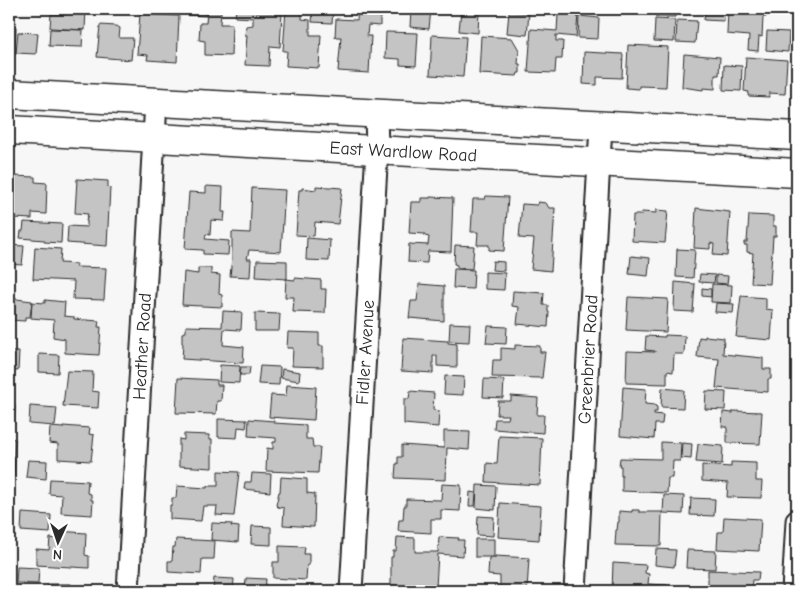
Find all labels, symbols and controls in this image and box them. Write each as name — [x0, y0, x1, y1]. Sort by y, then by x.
street label: East Wardlow Road — [329, 138, 478, 167]
street label: Heather Road — [129, 292, 156, 401]
street label: Greenbrier Road — [574, 294, 603, 425]
street label: Fidler Avenue — [352, 299, 379, 406]
north arrow — [32, 518, 82, 568]
text: N — [52, 546, 62, 563]

